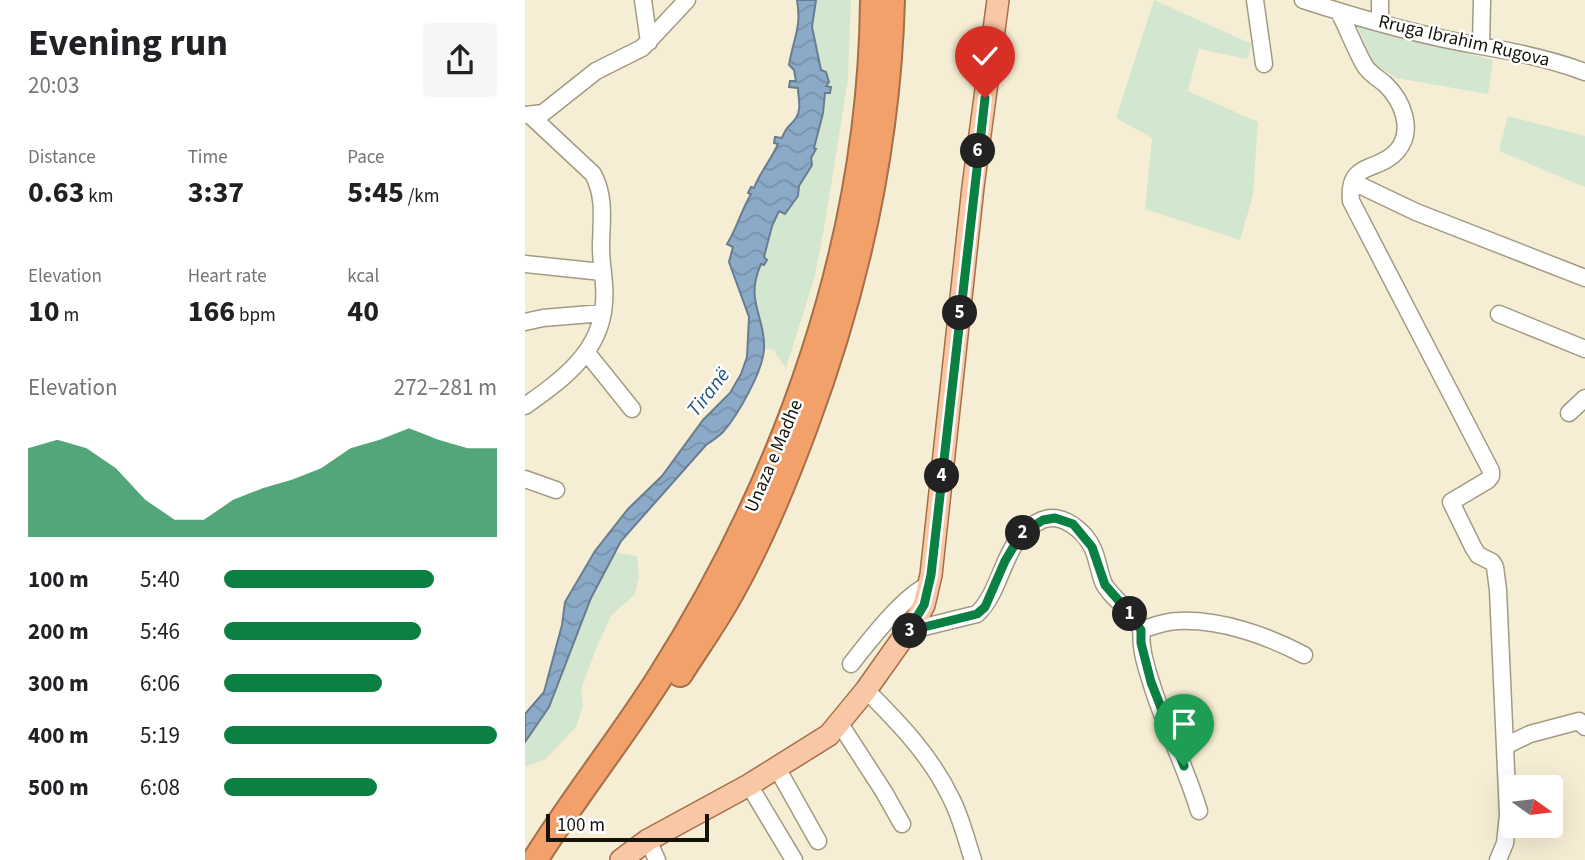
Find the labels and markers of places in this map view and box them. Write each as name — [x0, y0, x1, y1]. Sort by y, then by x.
pin — [955, 26, 1015, 98]
pin: 6 — [960, 134, 995, 168]
pin: 5 — [943, 296, 977, 330]
pin: 4 — [925, 458, 959, 494]
pin: 2 — [1005, 516, 1041, 550]
pin: 1 — [1113, 596, 1147, 632]
pin: 3 — [893, 614, 927, 648]
pin — [1154, 694, 1214, 766]

